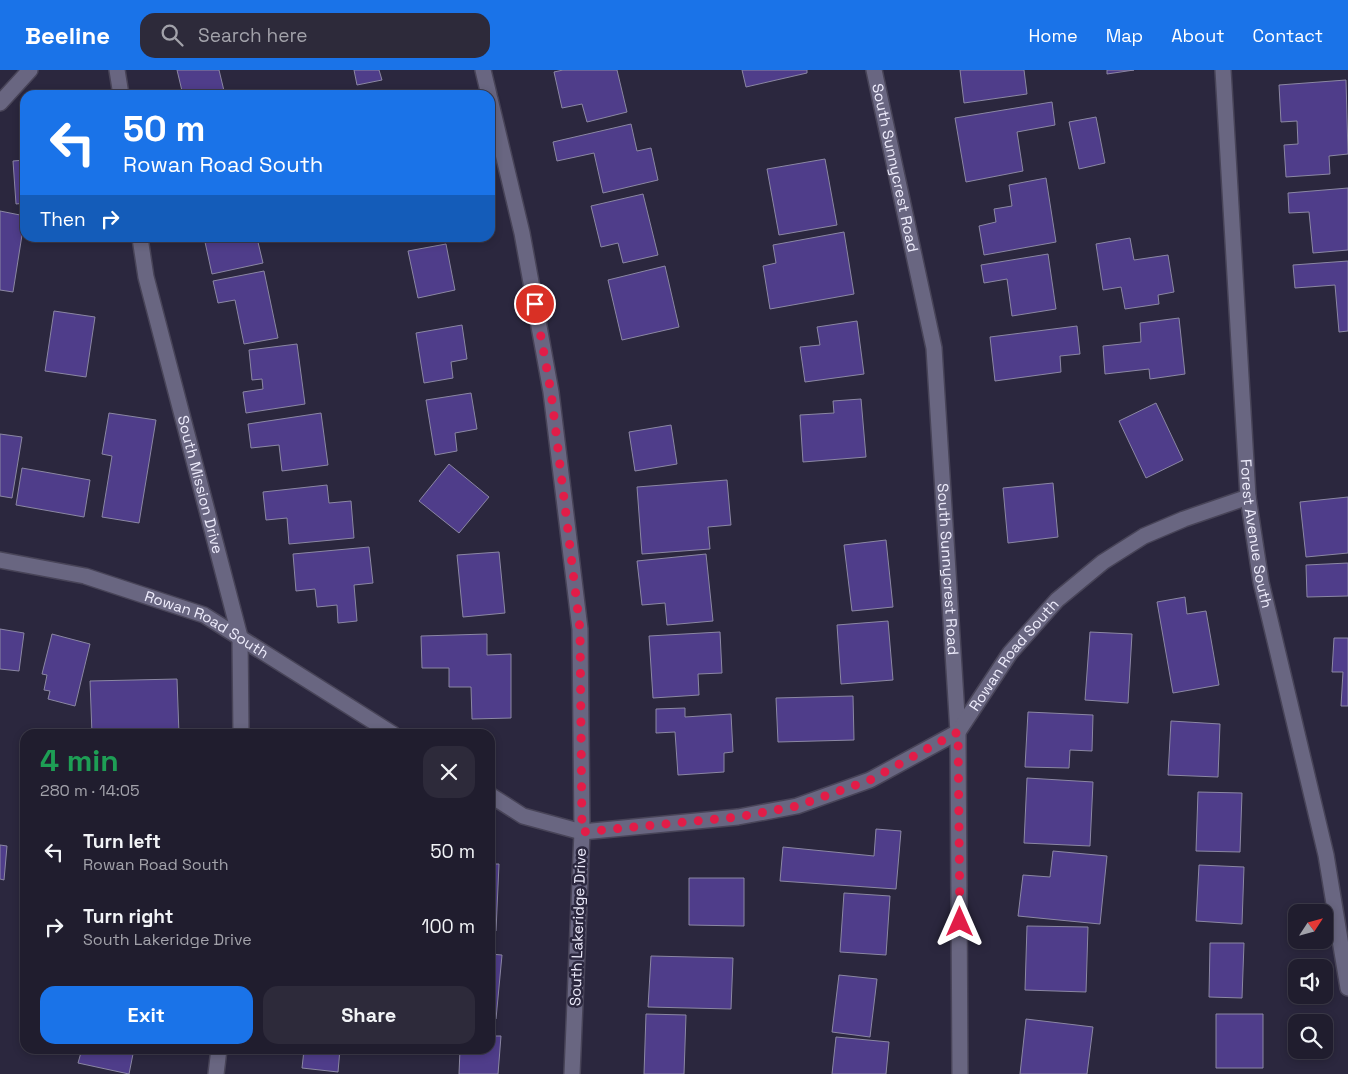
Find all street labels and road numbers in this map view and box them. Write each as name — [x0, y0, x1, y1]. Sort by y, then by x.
street label: South Sunnycrest Road — [868, 82, 923, 254]
street label: South Mission Drive — [174, 413, 228, 556]
street label: Forest Avenue South — [1237, 458, 1277, 610]
street label: South Sunnycrest Road — [933, 483, 963, 656]
street label: Rowan Road South — [142, 586, 272, 662]
street label: Rowan Road South — [964, 595, 1063, 714]
street label: South Lakeridge Drive — [565, 847, 590, 1006]

